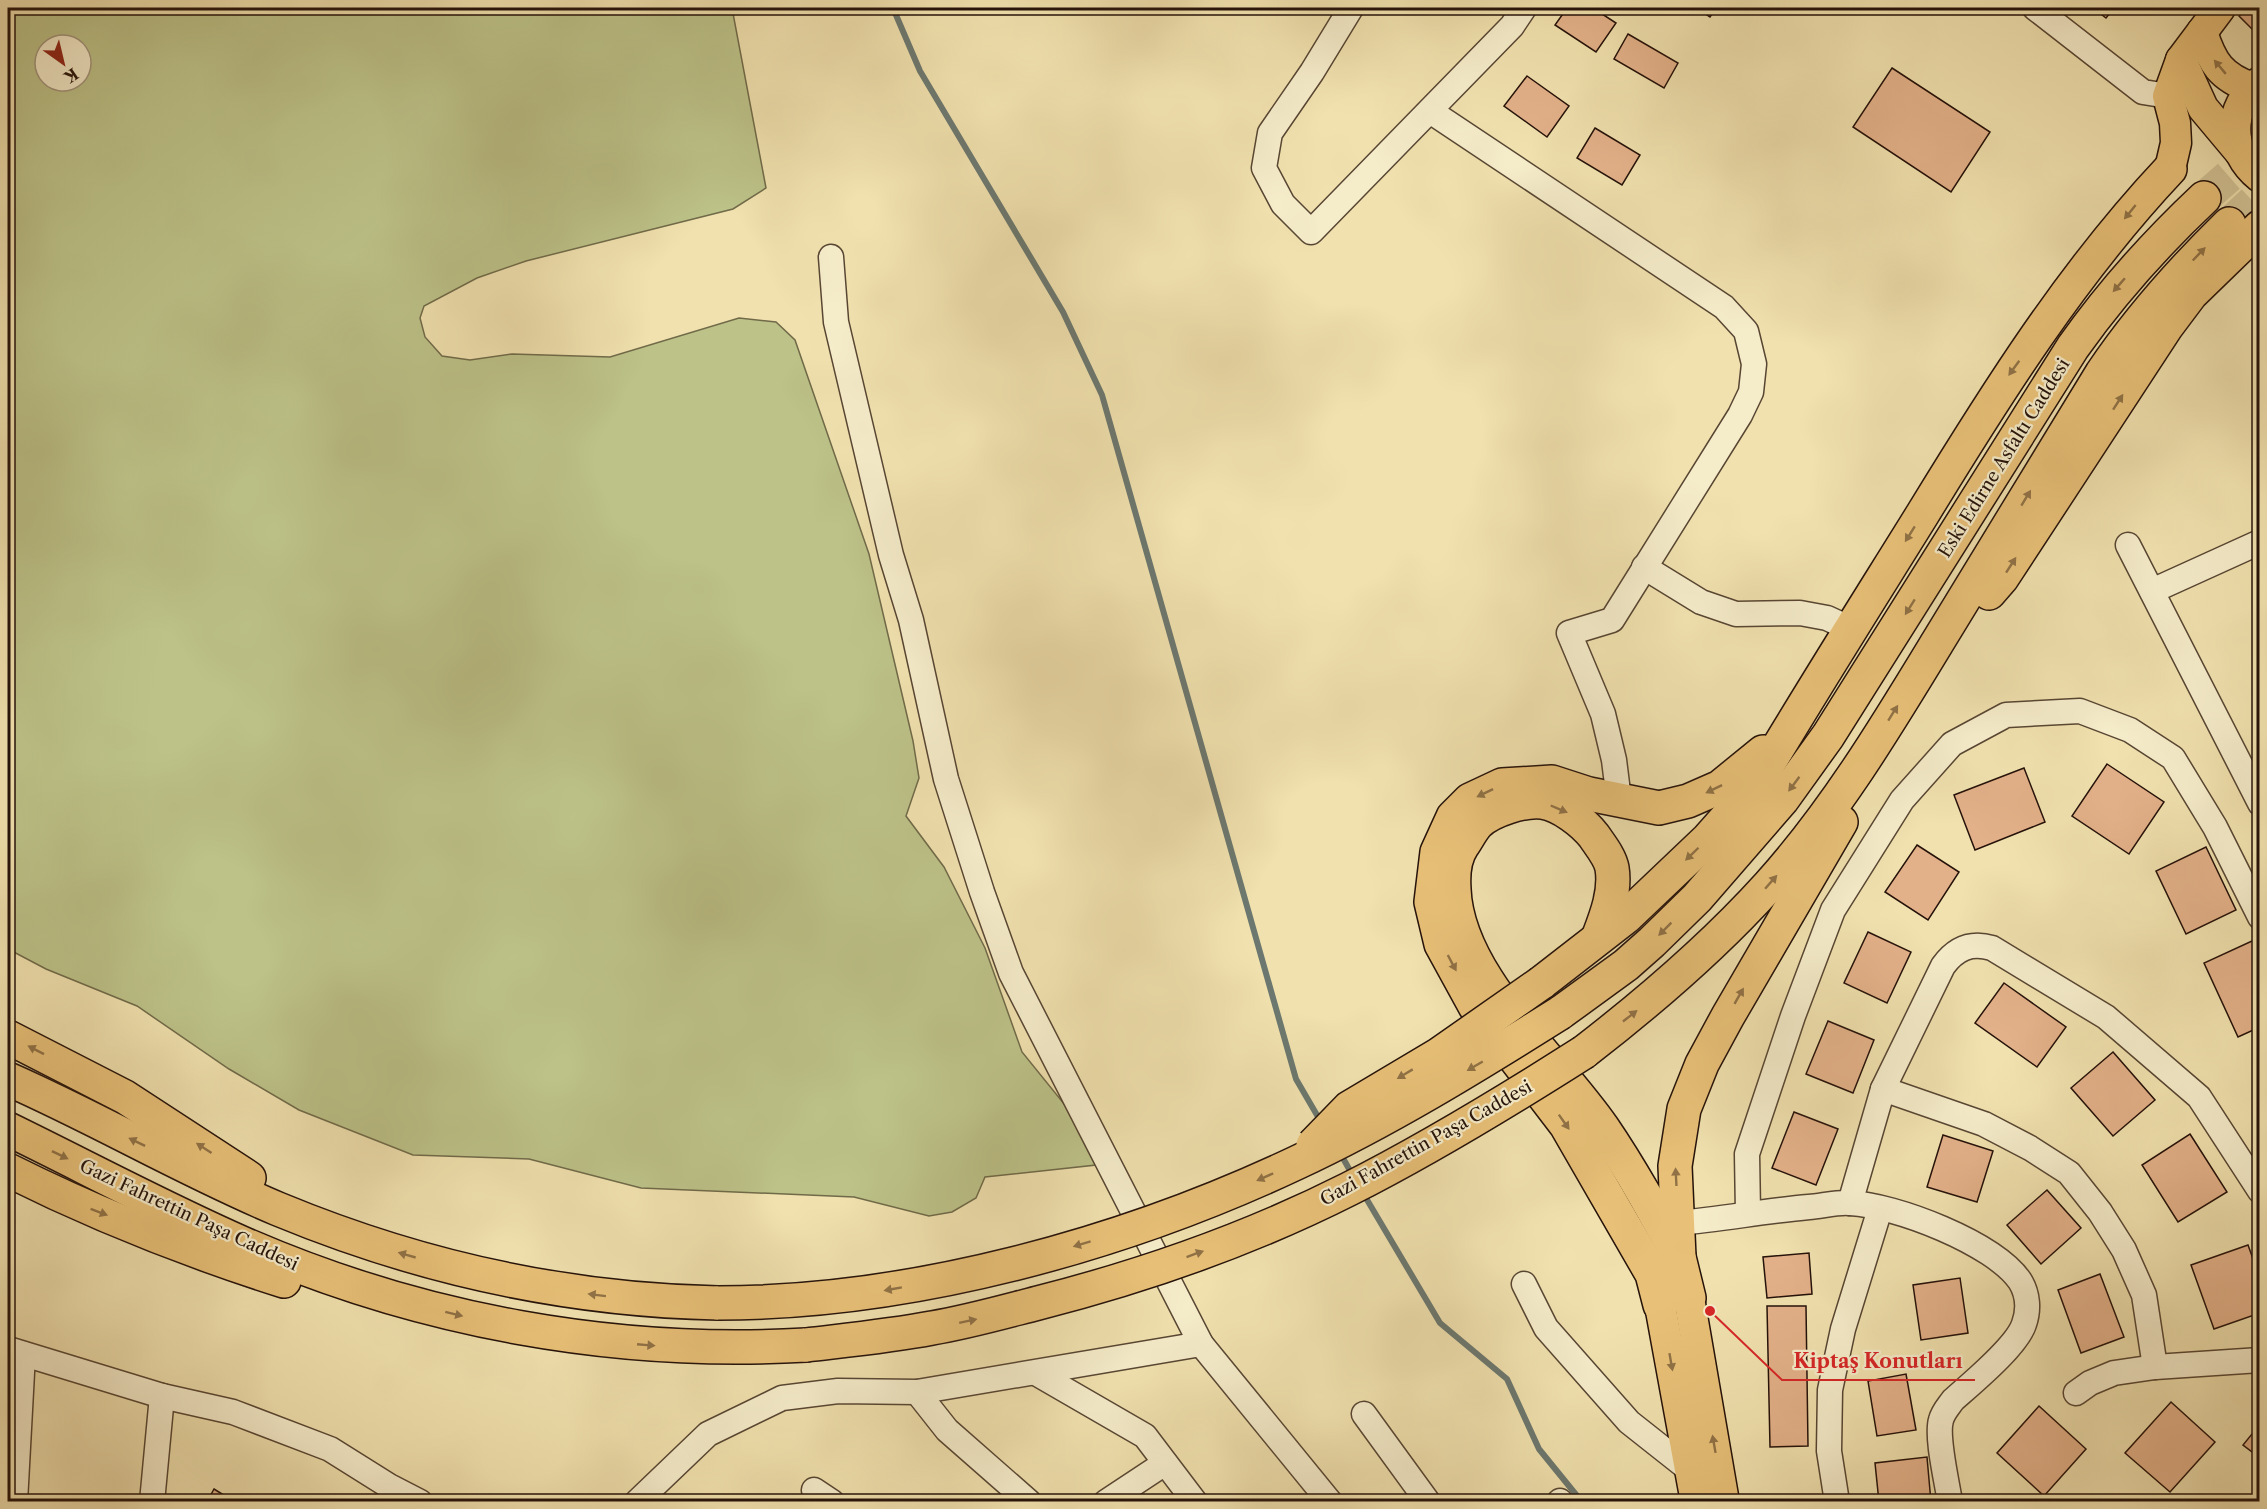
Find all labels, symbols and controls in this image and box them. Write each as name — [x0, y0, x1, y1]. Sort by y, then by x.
north arrow — [33, 33, 93, 93]
one-way arrow — [2214, 60, 2227, 75]
text: K — [59, 64, 82, 88]
one-way arrow — [2124, 204, 2137, 219]
one-way arrow — [2191, 247, 2205, 261]
one-way arrow — [2113, 278, 2126, 293]
street label: Eski Edirne Asfaltı Caddesi — [1934, 354, 2075, 562]
one-way arrow — [2008, 360, 2020, 376]
one-way arrow — [2113, 394, 2124, 410]
one-way arrow — [2020, 490, 2031, 506]
one-way arrow — [1905, 526, 1916, 542]
one-way arrow — [2005, 557, 2016, 573]
one-way arrow — [1905, 599, 1916, 615]
one-way arrow — [1888, 705, 1899, 721]
one-way arrow — [1789, 776, 1801, 791]
one-way arrow — [1705, 785, 1722, 794]
one-way arrow — [1477, 788, 1494, 797]
one-way arrow — [1550, 804, 1568, 814]
one-way arrow — [1685, 847, 1699, 861]
one-way arrow — [1764, 875, 1777, 890]
one-way arrow — [1657, 922, 1672, 936]
one-way arrow — [1447, 955, 1457, 972]
one-way arrow — [1734, 988, 1745, 1004]
one-way arrow — [1622, 1010, 1638, 1023]
one-way arrow — [27, 1045, 44, 1055]
one-way arrow — [1467, 1061, 1483, 1072]
one-way arrow — [1396, 1069, 1413, 1079]
street label: Gazi Fahrettin Paşa Caddesi — [1316, 1075, 1536, 1211]
one-way arrow — [1557, 1115, 1569, 1130]
one-way arrow — [128, 1137, 145, 1146]
one-way arrow — [196, 1143, 213, 1154]
one-way arrow — [51, 1150, 69, 1160]
street label: Gazi Fahrettin Paşa Caddesi — [76, 1155, 302, 1276]
one-way arrow — [1671, 1168, 1680, 1187]
one-way arrow — [1256, 1172, 1274, 1182]
one-way arrow — [90, 1207, 108, 1217]
one-way arrow — [1073, 1240, 1091, 1249]
one-way arrow — [398, 1249, 416, 1259]
one-way arrow — [1186, 1249, 1204, 1259]
one-way arrow — [883, 1285, 902, 1294]
one-way arrow — [588, 1290, 607, 1300]
one-way arrow — [445, 1309, 463, 1319]
one-way arrow — [958, 1315, 977, 1325]
one-way arrow — [637, 1340, 656, 1349]
callout: Kiptaş Konutları — [1782, 1342, 1975, 1380]
text: Kiptaş Konutları — [1793, 1349, 1963, 1373]
one-way arrow — [1667, 1353, 1676, 1372]
one-way arrow — [1709, 1434, 1718, 1453]

